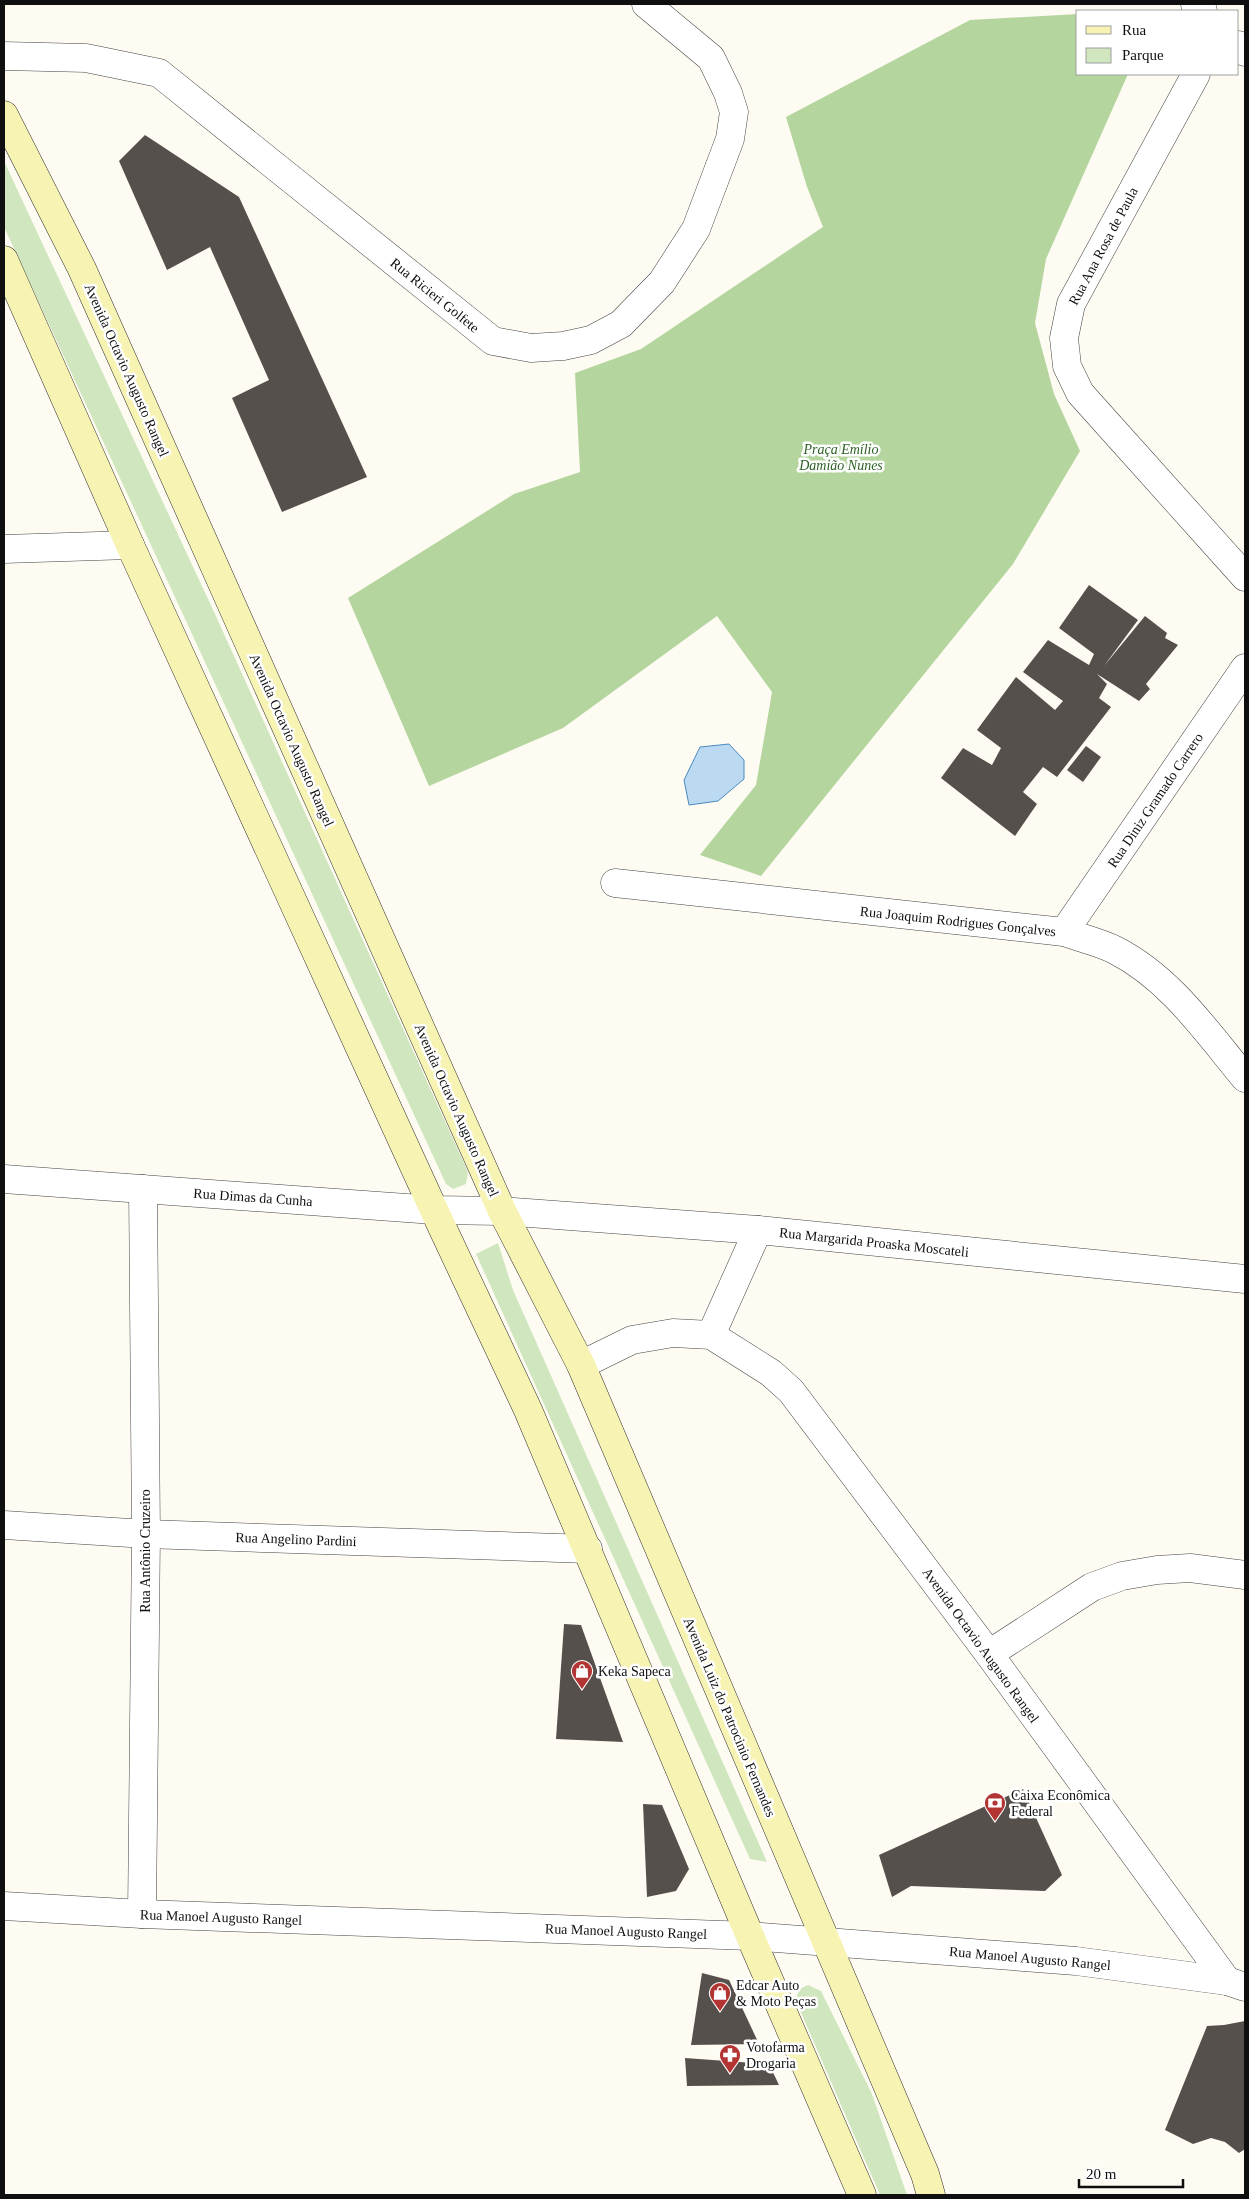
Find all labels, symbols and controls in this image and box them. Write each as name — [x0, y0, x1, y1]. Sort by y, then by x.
legend — [1076, 10, 1239, 75]
text: Rua — [1122, 22, 1147, 38]
text: Parque — [1122, 47, 1164, 63]
street label: Rua Ana Rosa de Paula — [1066, 184, 1141, 308]
street label: Rua Ricieri Golfete — [387, 255, 482, 336]
street label: Avenida Octavio Augusto Rangel — [82, 281, 172, 459]
park label: Praça Emílio Damião Nunes — [798, 442, 883, 473]
street label: Avenida Octavio Augusto Rangel — [247, 651, 337, 829]
street label: Rua Diniz Gramado Carrero — [1105, 730, 1206, 870]
street label: Rua Joaquim Rodrigues Gonçalves — [859, 904, 1057, 939]
street label: Avenida Octavio Augusto Rangel — [412, 1021, 502, 1199]
street label: Rua Dimas da Cunha — [193, 1186, 314, 1209]
street label: Rua Margarida Proaska Moscateli — [778, 1225, 970, 1260]
street label: Rua Antônio Cruzeiro — [138, 1489, 153, 1613]
street label: Rua Angelino Pardini — [235, 1530, 357, 1549]
street label: Avenida Octavio Augusto Rangel — [919, 1565, 1042, 1726]
street label: Avenida Luiz do Patrocinio Fernandes — [681, 1615, 778, 1819]
shop icon: Keka Sapeca — [570, 1659, 594, 1690]
place label: Keka Sapeca — [598, 1664, 671, 1679]
place label: Caixa Econômica Federal — [1011, 1788, 1111, 1819]
bank icon: Caixa Econômica Federal — [983, 1791, 1007, 1822]
street label: Rua Manoel Augusto Rangel — [140, 1907, 302, 1928]
street label: Rua Manoel Augusto Rangel — [545, 1921, 707, 1942]
street label: Rua Manoel Augusto Rangel — [949, 1944, 1111, 1973]
place label: Edcar Auto & Moto Peças — [736, 1978, 816, 2009]
shop icon: Edcar Auto & Moto Peças — [708, 1981, 732, 2012]
place label: Votofarma Drogaria — [746, 2040, 806, 2071]
pharmacy icon: Votofarma Drogaria — [718, 2043, 742, 2074]
scale bar — [1079, 2156, 1183, 2188]
text: 20 m — [1086, 2166, 1117, 2182]

